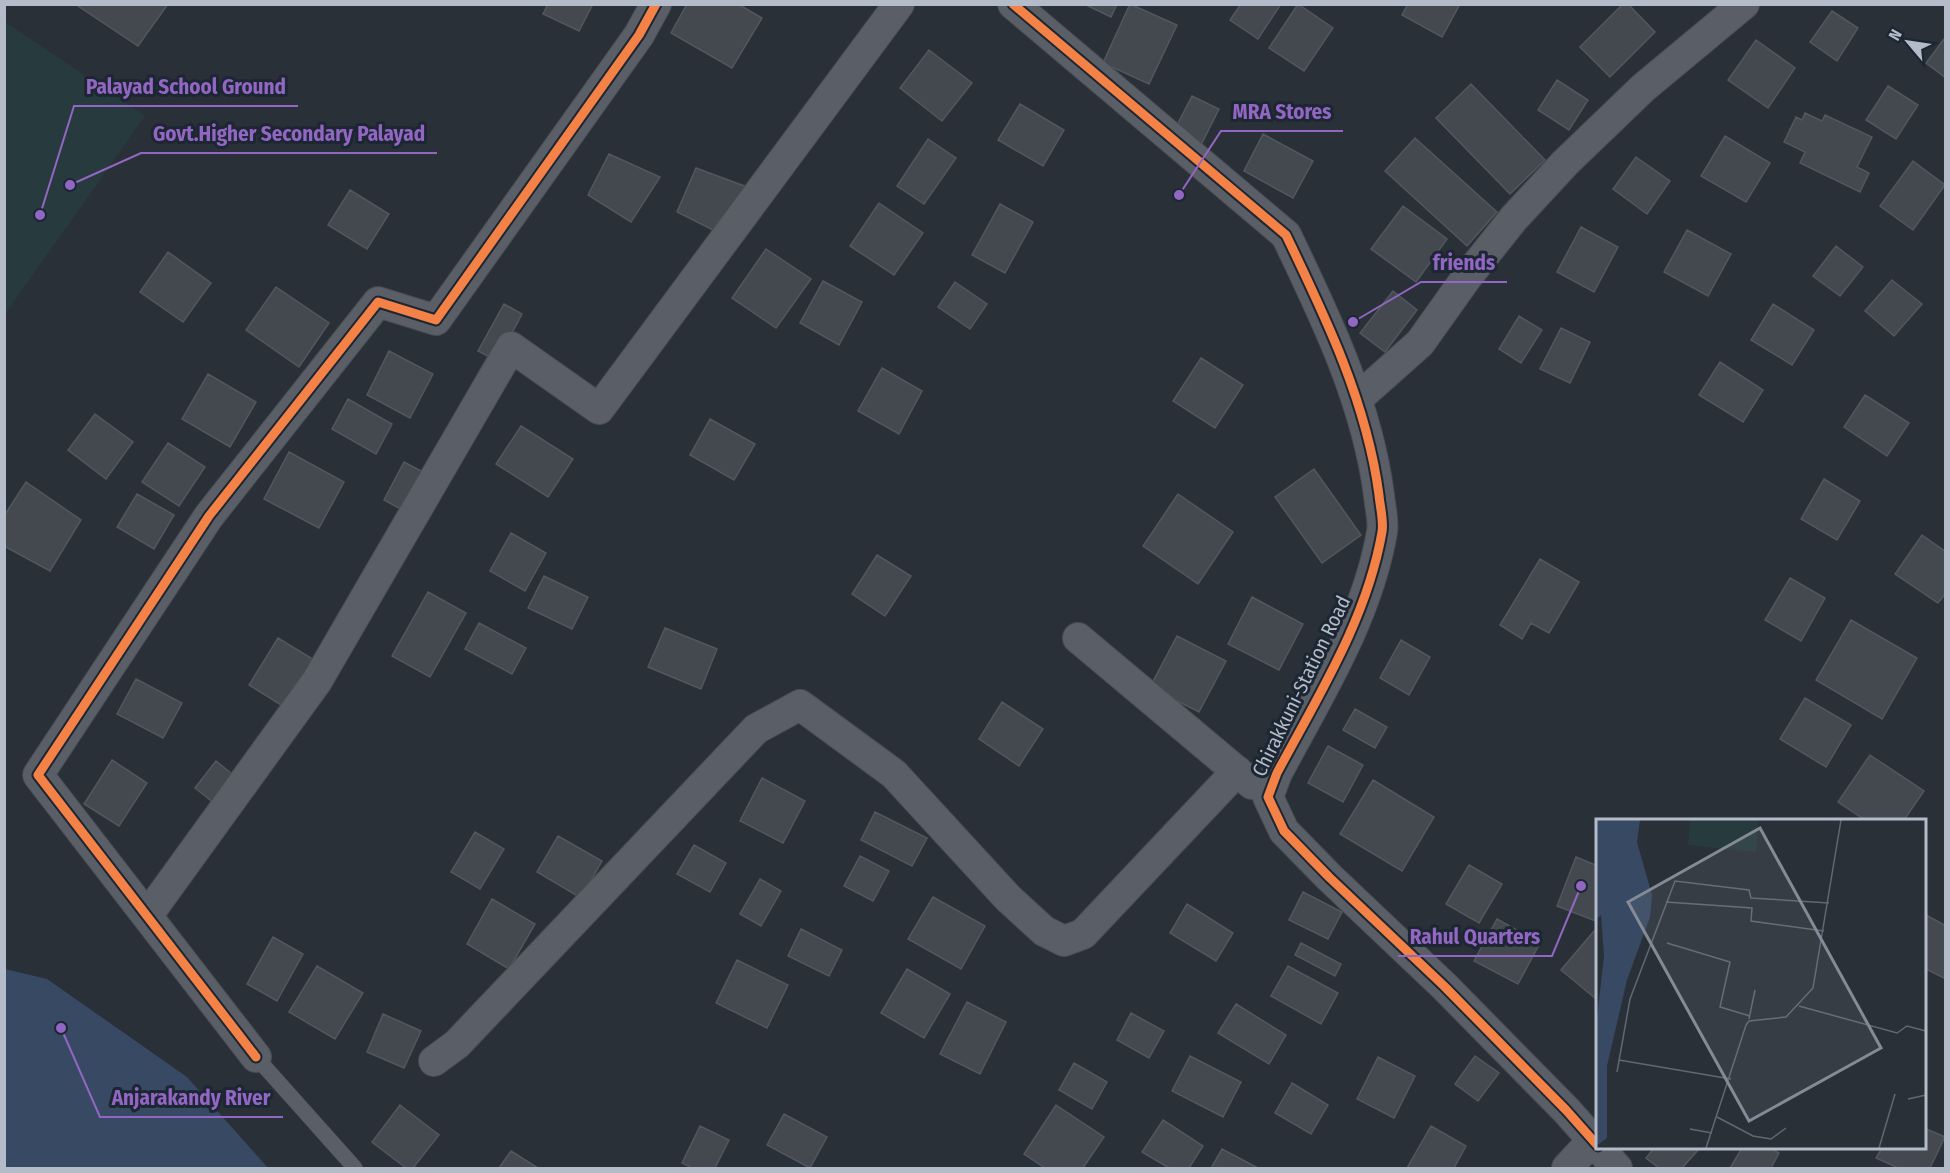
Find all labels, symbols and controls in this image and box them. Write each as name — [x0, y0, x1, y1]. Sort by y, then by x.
north arrow — [1878, 12, 1938, 72]
text: N — [1885, 26, 1906, 44]
callout: Palayad School Ground — [74, 67, 298, 106]
text: Palayad School Ground — [86, 74, 286, 100]
callout: MRA Stores — [1221, 92, 1343, 131]
text: MRA Stores — [1233, 99, 1331, 125]
callout: Govt.Higher Secondary Palayad — [141, 114, 437, 153]
text: Govt.Higher Secondary Palayad — [153, 121, 425, 147]
callout: friends — [1421, 243, 1507, 282]
text: friends — [1433, 250, 1495, 276]
street label: Chirakkuni-Station Road — [1247, 592, 1355, 780]
inset map — [1596, 819, 1926, 1149]
callout: Rahul Quarters — [1398, 917, 1552, 956]
text: Rahul Quarters — [1410, 924, 1540, 950]
callout: Anjarakandy River — [100, 1078, 283, 1117]
text: Anjarakandy River — [111, 1085, 271, 1111]

